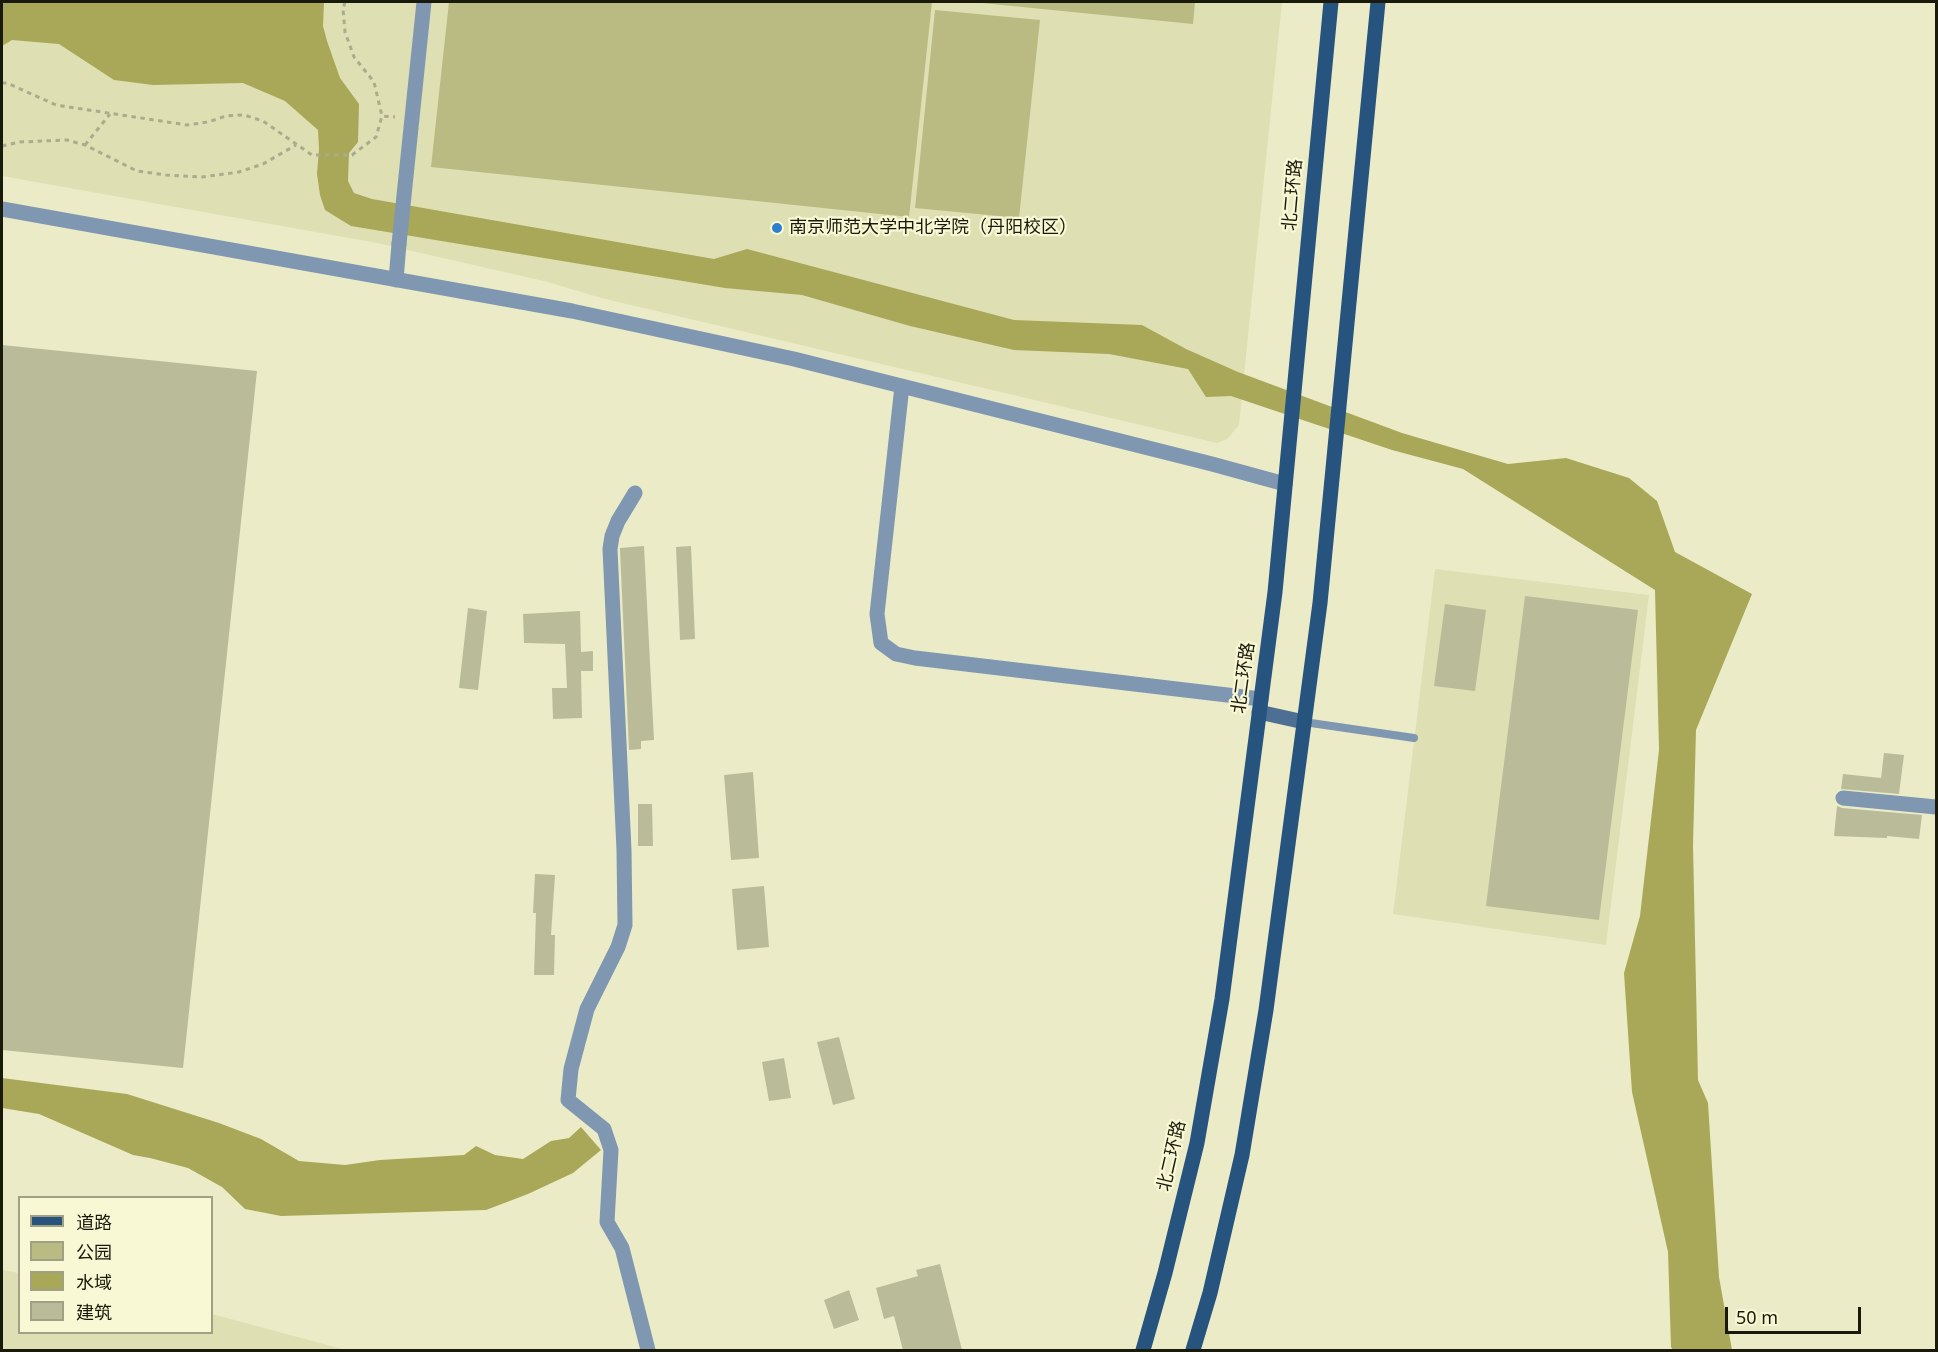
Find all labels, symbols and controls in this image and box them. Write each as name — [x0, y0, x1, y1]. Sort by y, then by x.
street label: 北二环路 — [1279, 158, 1307, 232]
place label: 南京师范大学中北学院（丹阳校区） — [789, 217, 1077, 239]
marker: 南京师范大学中北学院（丹阳校区） — [770, 221, 784, 235]
street label: 北二环路 — [1228, 641, 1260, 715]
street label: 北二环路 — [1153, 1118, 1191, 1194]
legend — [18, 1196, 213, 1334]
text: 道路 — [76, 1210, 112, 1234]
text: 公园 — [76, 1240, 112, 1264]
text: 水域 — [76, 1270, 112, 1294]
scale bar — [1728, 1295, 1864, 1333]
text: 建筑 — [76, 1300, 112, 1324]
text: 50 m — [1736, 1305, 1778, 1329]

